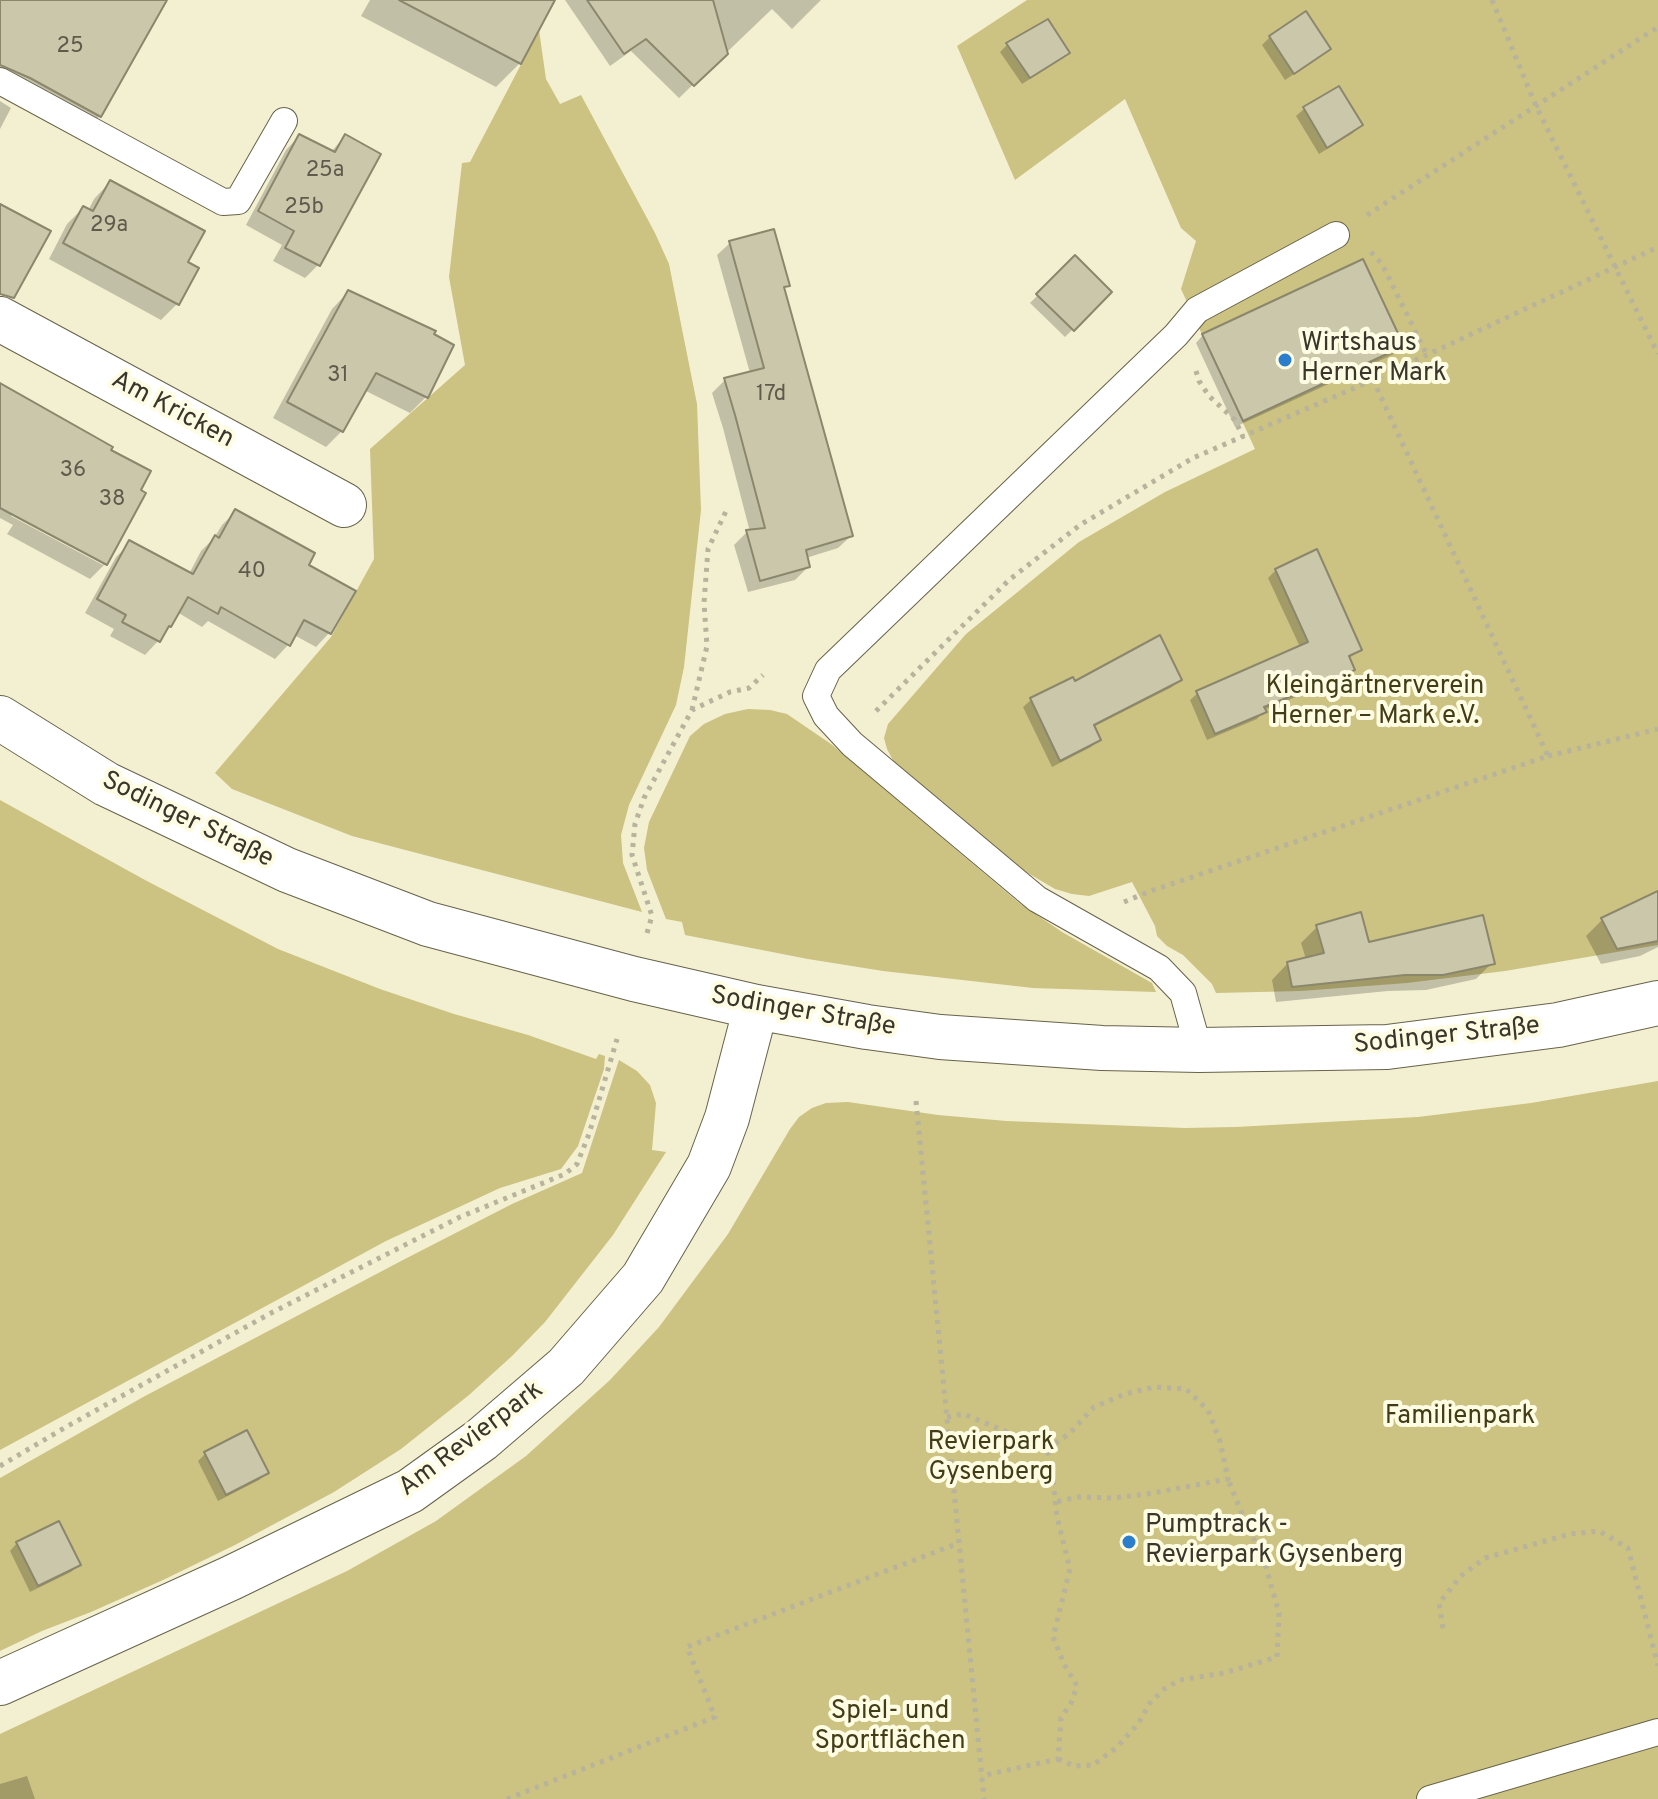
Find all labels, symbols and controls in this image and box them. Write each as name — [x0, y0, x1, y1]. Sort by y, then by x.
house number: 25 — [56, 35, 84, 61]
house number: 25a — [306, 159, 344, 185]
house number: 25b — [284, 196, 324, 222]
house number: 29a — [90, 214, 128, 240]
place label: Wirtshaus Herner Mark — [1301, 329, 1447, 390]
marker: Wirtshaus Herner Mark — [1276, 351, 1294, 369]
house number: 31 — [327, 364, 349, 390]
street label: Am Kricken — [105, 366, 239, 456]
house number: 17d — [756, 383, 786, 409]
house number: 36 — [60, 459, 86, 485]
house number: 38 — [99, 488, 125, 514]
house number: 40 — [238, 560, 266, 586]
park label: Kleingärtnerverein Herner – Mark e.V. — [1266, 672, 1484, 734]
street label: Sodinger Straße — [96, 766, 278, 876]
street label: Sodinger Straße — [708, 981, 898, 1045]
street label: Sodinger Straße — [1352, 1012, 1542, 1062]
street label: Am Revierpark — [394, 1376, 550, 1504]
park label: Familienpark — [1385, 1402, 1535, 1434]
park label: Revierpark Gysenberg — [927, 1428, 1055, 1490]
place label: Pumptrack - Revierpark Gysenberg — [1145, 1511, 1403, 1572]
marker: Pumptrack - Revierpark Gysenberg — [1120, 1533, 1138, 1551]
park label: Spiel- und Sportflächen — [814, 1697, 966, 1758]

